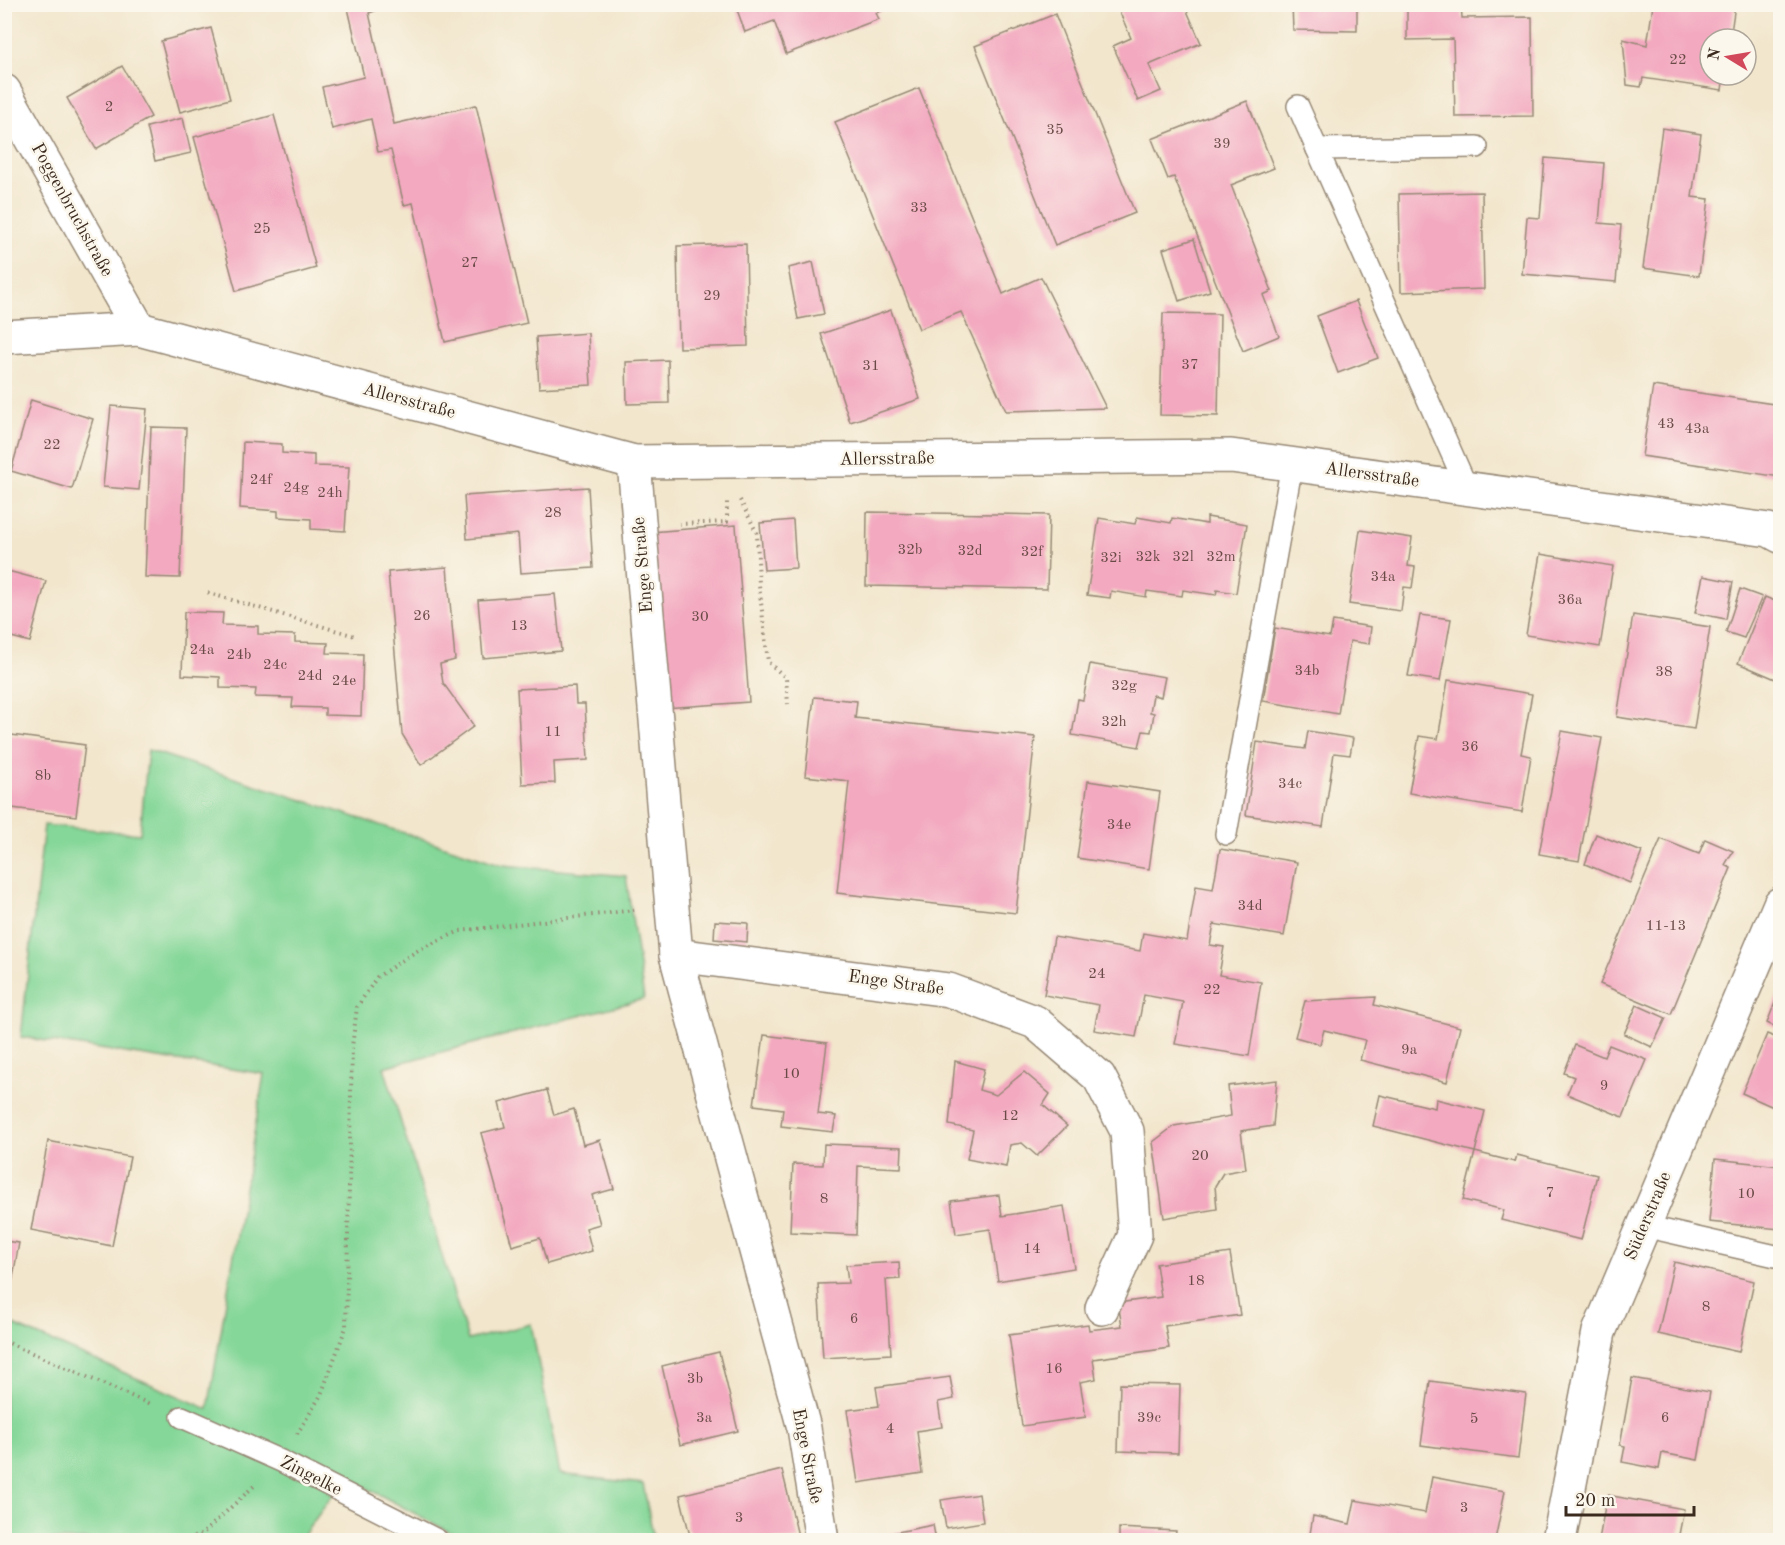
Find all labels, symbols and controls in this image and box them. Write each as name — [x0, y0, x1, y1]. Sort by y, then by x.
north arrow — [1698, 27, 1758, 87]
text: N — [1706, 46, 1724, 62]
house number: 22 — [1669, 53, 1687, 68]
house number: 2 — [105, 100, 113, 115]
house number: 35 — [1046, 123, 1064, 138]
house number: 39 — [1213, 137, 1231, 152]
street label: Poggenbruchstraße — [28, 140, 116, 280]
house number: 33 — [910, 201, 928, 216]
house number: 25 — [253, 222, 271, 237]
house number: 27 — [461, 256, 479, 271]
house number: 29 — [703, 289, 721, 304]
house number: 37 — [1181, 358, 1199, 373]
house number: 31 — [862, 359, 880, 374]
street label: Allersstraße — [361, 380, 457, 422]
house number: 43 — [1657, 417, 1675, 432]
house number: 43a — [1685, 422, 1710, 437]
house number: 22 — [43, 438, 61, 453]
street label: Allersstraße — [839, 449, 935, 469]
street label: Allersstraße — [1324, 459, 1420, 491]
house number: 24f — [250, 473, 273, 488]
house number: 24g — [283, 481, 309, 496]
house number: 24h — [317, 486, 343, 501]
house number: 28 — [544, 506, 562, 521]
street label: Enge Straße — [630, 516, 656, 614]
house number: 32b — [897, 543, 923, 558]
house number: 32d — [957, 544, 983, 559]
house number: 32f — [1021, 545, 1044, 560]
house number: 32k — [1135, 550, 1161, 565]
house number: 32l — [1172, 550, 1194, 565]
house number: 32m — [1206, 550, 1236, 565]
house number: 32i — [1100, 551, 1122, 566]
house number: 34a — [1371, 570, 1396, 585]
house number: 36a — [1558, 593, 1583, 608]
house number: 26 — [413, 609, 431, 624]
house number: 30 — [691, 610, 709, 625]
house number: 13 — [510, 619, 528, 634]
house number: 24a — [190, 643, 215, 658]
house number: 24b — [226, 648, 252, 663]
house number: 24c — [263, 658, 287, 673]
house number: 34b — [1294, 664, 1320, 679]
house number: 38 — [1655, 665, 1673, 680]
house number: 24d — [297, 669, 323, 684]
house number: 24e — [332, 674, 356, 689]
house number: 32g — [1111, 679, 1137, 694]
house number: 32h — [1101, 715, 1127, 730]
house number: 11 — [544, 725, 562, 740]
house number: 36 — [1461, 740, 1479, 755]
house number: 8b — [35, 769, 51, 784]
house number: 34c — [1278, 777, 1302, 792]
house number: 34e — [1107, 818, 1131, 833]
house number: 34d — [1237, 899, 1263, 914]
house number: 11-13 — [1646, 919, 1686, 934]
street label: Enge Straße — [847, 967, 945, 999]
house number: 24 — [1088, 967, 1106, 982]
house number: 22 — [1203, 983, 1221, 998]
house number: 9a — [1401, 1043, 1418, 1058]
house number: 10 — [782, 1067, 800, 1082]
house number: 9 — [1600, 1079, 1608, 1094]
house number: 12 — [1001, 1109, 1019, 1124]
house number: 20 — [1191, 1149, 1209, 1164]
street label: Süderstraße — [1621, 1169, 1675, 1263]
house number: 7 — [1546, 1186, 1554, 1201]
house number: 10 — [1737, 1187, 1755, 1202]
house number: 8 — [820, 1192, 828, 1207]
house number: 14 — [1023, 1242, 1041, 1257]
house number: 18 — [1187, 1274, 1205, 1289]
house number: 8 — [1702, 1300, 1710, 1315]
house number: 6 — [850, 1312, 858, 1327]
house number: 16 — [1045, 1362, 1063, 1377]
house number: 3b — [687, 1372, 703, 1387]
street label: Enge Straße — [789, 1407, 825, 1505]
house number: 3a — [696, 1411, 713, 1426]
house number: 39c — [1137, 1411, 1161, 1426]
house number: 6 — [1661, 1411, 1669, 1426]
house number: 5 — [1470, 1412, 1478, 1427]
house number: 4 — [886, 1422, 894, 1437]
street label: Zingelke — [277, 1453, 345, 1499]
scale bar — [1566, 1479, 1694, 1517]
text: 20 m — [1575, 1492, 1615, 1510]
house number: 3 — [1460, 1501, 1468, 1516]
house number: 3 — [735, 1511, 743, 1526]

